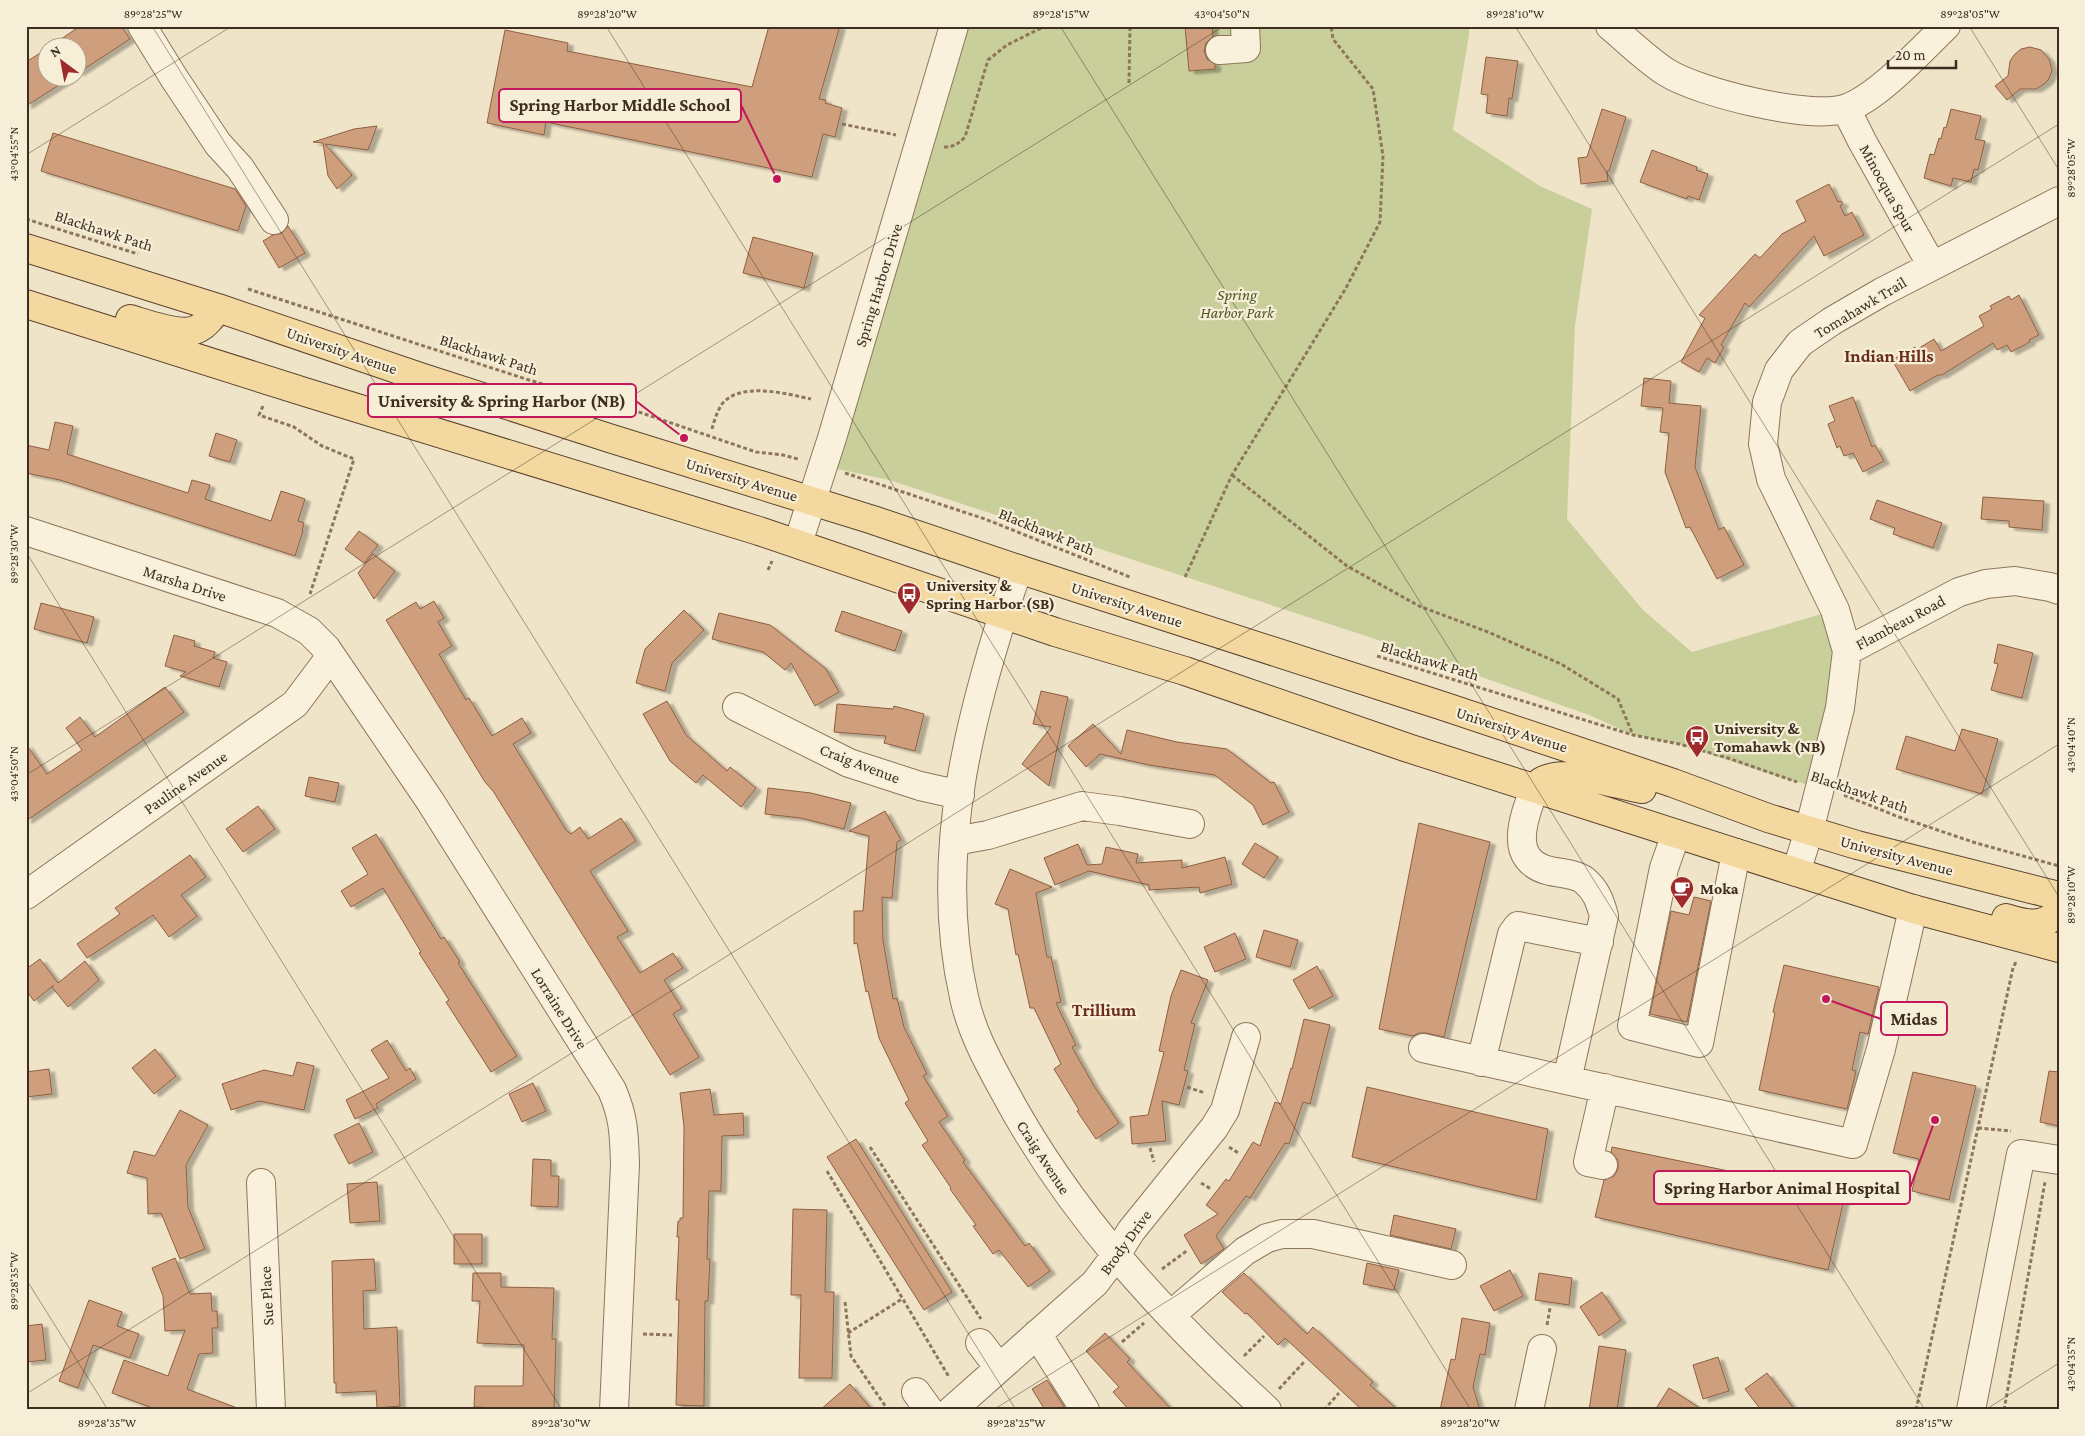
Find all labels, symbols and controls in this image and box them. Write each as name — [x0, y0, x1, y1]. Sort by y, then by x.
text: 89°28'25"W — [124, 7, 182, 21]
text: 89°28'20"W — [577, 7, 637, 21]
text: 89°28'15"W — [1033, 7, 1089, 21]
text: 43°04'50"N — [1194, 7, 1250, 21]
text: 89°28'10"W — [1486, 7, 1544, 21]
text: 89°28'05"W — [1940, 7, 2000, 21]
north arrow — [38, 38, 88, 88]
scale bar — [1888, 38, 1955, 70]
text: N — [47, 41, 64, 60]
text: 20 m — [1895, 47, 1926, 63]
callout: Spring Harbor Middle School — [499, 89, 741, 122]
text: Spring Harbor Middle School — [509, 95, 731, 115]
text: 43°04'55"N — [7, 127, 21, 181]
text: 89°28'05"W — [2064, 138, 2078, 198]
street label: Minocqua Spur — [1856, 141, 1919, 236]
street label: Blackhawk Path — [53, 207, 155, 254]
street label: Spring Harbor Drive — [852, 221, 906, 349]
street label: Tomahawk Trail — [1811, 273, 1909, 342]
park label: Spring Harbor Park — [1200, 286, 1275, 321]
street label: University Avenue — [284, 324, 400, 378]
street label: Blackhawk Path — [438, 331, 540, 378]
district label: Indian Hills — [1844, 346, 1934, 366]
callout: University & Spring Harbor (NB) — [368, 384, 636, 417]
text: University & Spring Harbor (NB) — [378, 391, 626, 412]
street label: University Avenue — [684, 454, 800, 506]
street label: Blackhawk Path — [996, 504, 1098, 559]
text: 89°28'30"W — [7, 524, 21, 584]
street label: Marsha Drive — [141, 562, 229, 605]
place label: University & Spring Harbor (SB) — [926, 577, 1055, 613]
street label: University Avenue — [1069, 578, 1185, 631]
bus stop icon: University & Spring Harbor (SB) — [896, 581, 922, 615]
street label: Flambeau Road — [1853, 591, 1948, 653]
street label: Blackhawk Path — [1379, 637, 1481, 684]
street label: University Avenue — [1454, 703, 1570, 756]
text: 43°04'40"N — [2064, 717, 2078, 773]
place label: University & Tomahawk (NB) — [1714, 720, 1826, 756]
bus stop icon: University & Tomahawk (NB) — [1684, 724, 1710, 758]
street label: Craig Avenue — [817, 740, 902, 787]
text: 43°04'50"N — [7, 746, 21, 802]
street label: Pauline Avenue — [140, 747, 230, 817]
street label: Blackhawk Path — [1809, 767, 1911, 816]
street label: University Avenue — [1838, 832, 1955, 880]
text: 89°28'10"W — [2064, 866, 2078, 924]
cafe icon: Moka — [1669, 875, 1695, 909]
place label: Moka — [1700, 880, 1739, 897]
street label: Lorraine Drive — [528, 965, 591, 1052]
district label: Trillium — [1072, 1000, 1137, 1020]
callout: Midas — [1881, 1002, 1947, 1035]
text: Midas — [1891, 1009, 1937, 1029]
street label: Craig Avenue — [1013, 1117, 1074, 1198]
callout: Spring Harbor Animal Hospital — [1654, 1171, 1910, 1204]
text: Spring Harbor Animal Hospital — [1664, 1178, 1900, 1198]
street label: Brody Drive — [1096, 1207, 1155, 1278]
text: 89°28'35"W — [7, 1252, 21, 1310]
street label: Sue Place — [256, 1266, 277, 1326]
text: 43°04'35"N — [2064, 1336, 2078, 1391]
text: 89°28'35"W — [78, 1416, 136, 1430]
text: 89°28'30"W — [531, 1416, 591, 1430]
text: 89°28'25"W — [987, 1416, 1045, 1430]
text: 89°28'20"W — [1440, 1416, 1500, 1430]
text: 89°28'15"W — [1896, 1416, 1952, 1430]

